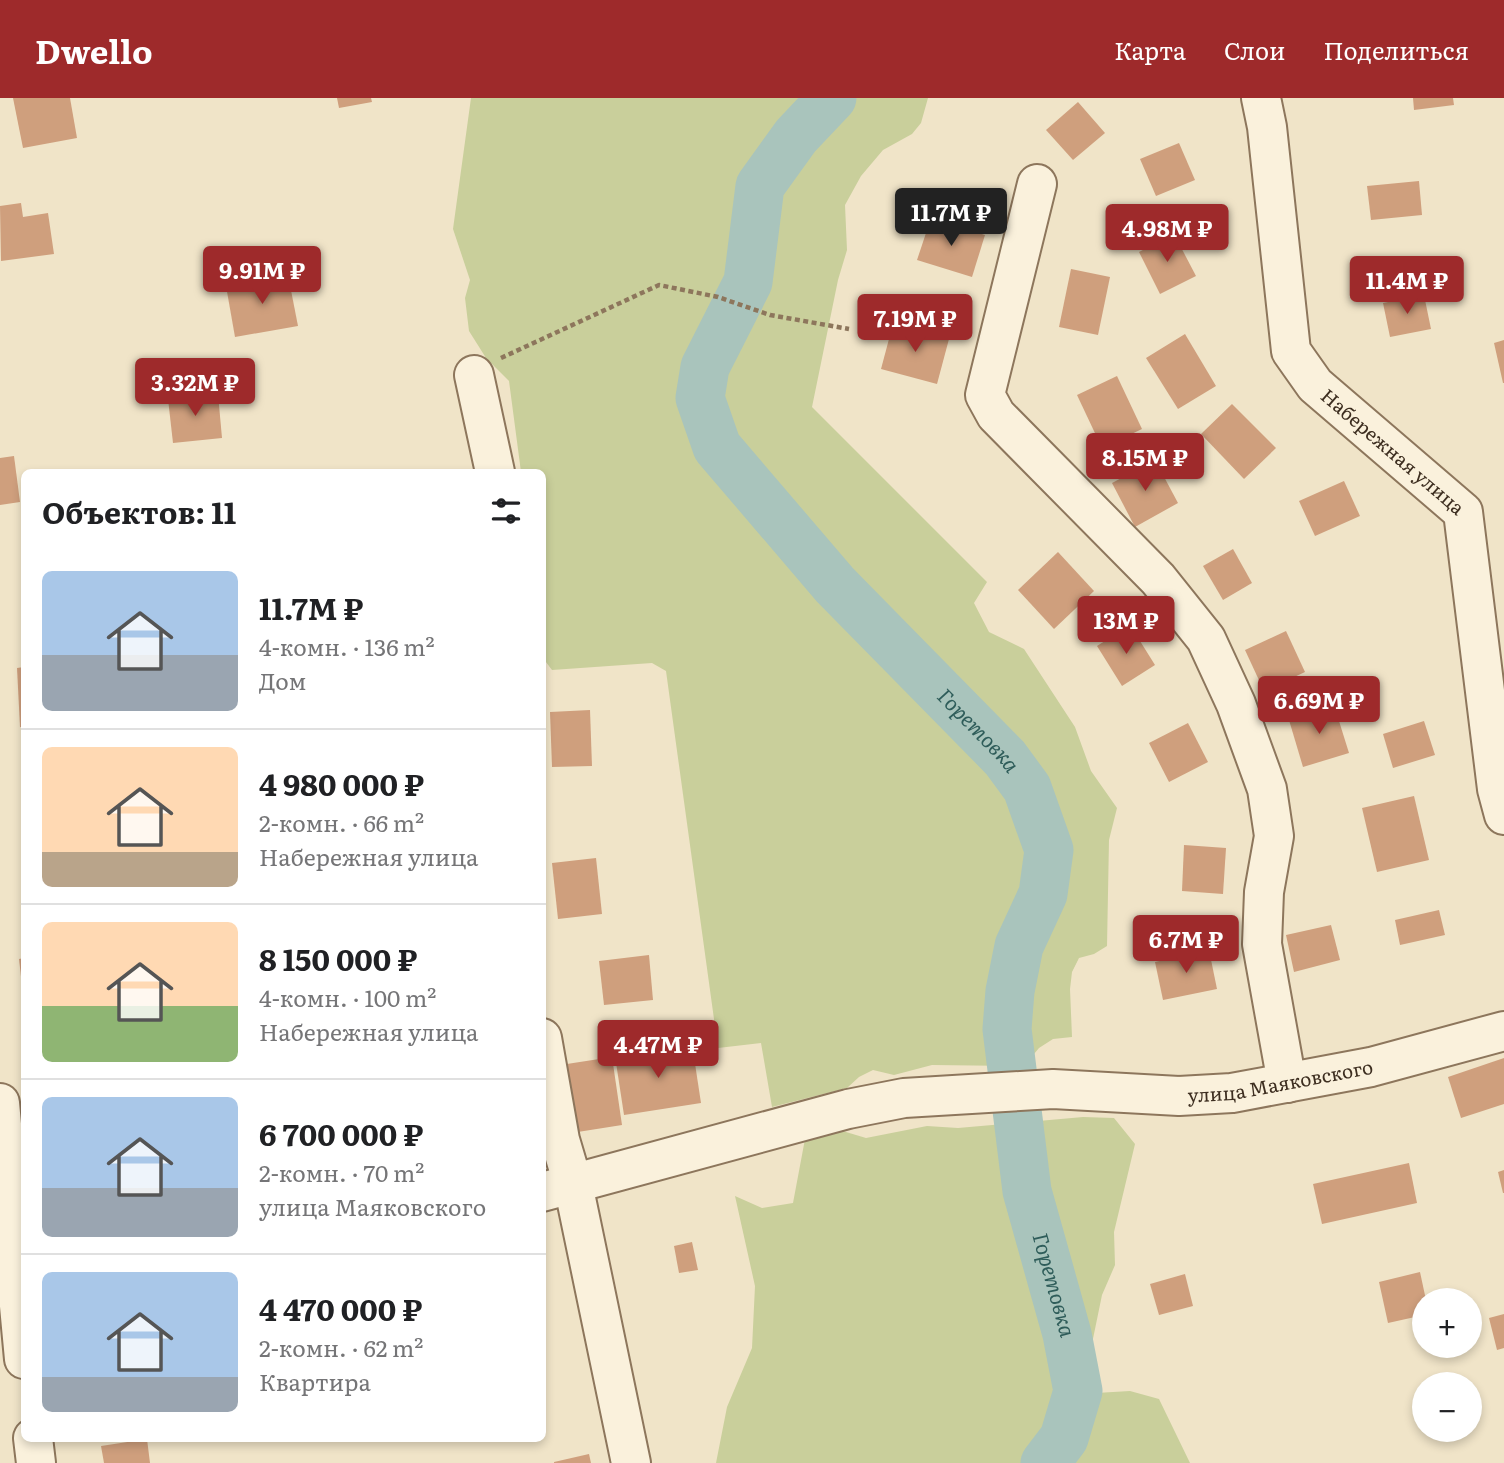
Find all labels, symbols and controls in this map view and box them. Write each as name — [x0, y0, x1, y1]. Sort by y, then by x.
text: Dwello — [35, 25, 153, 74]
text: Карта — [1114, 32, 1186, 67]
text: Слои — [1224, 32, 1285, 67]
text: Поделиться — [1323, 32, 1469, 67]
pin: 11.7M ₽ — [886, 188, 1016, 248]
text: 11.7M ₽ — [911, 194, 991, 228]
pin: 4.98M ₽ — [1102, 204, 1232, 264]
text: 4.98M ₽ — [1122, 210, 1212, 244]
pin: 9.91M ₽ — [197, 246, 327, 306]
text: 9.91M ₽ — [219, 252, 305, 286]
pin: 11.4M ₽ — [1342, 256, 1472, 316]
text: 11.4M ₽ — [1366, 262, 1448, 296]
pin: 7.19M ₽ — [850, 294, 980, 354]
text: 7.19M ₽ — [873, 300, 957, 334]
pin: 3.32M ₽ — [130, 358, 260, 418]
text: 3.32M ₽ — [151, 364, 239, 398]
street label: Набережная улица — [1315, 381, 1472, 521]
pin: 8.15M ₽ — [1080, 434, 1210, 493]
text: 8.15M ₽ — [1102, 439, 1188, 473]
text: Объектов: 11 — [42, 489, 236, 533]
icon: filters — [487, 492, 525, 530]
text: 11.7M ₽ — [259, 585, 363, 629]
pin: 13M ₽ — [1077, 596, 1175, 656]
icon: home — [98, 599, 182, 683]
text: 13M ₽ — [1093, 602, 1159, 636]
text: 4-комн. · 136 m² — [259, 629, 435, 663]
text: Дом — [259, 663, 306, 697]
pin: 6.69M ₽ — [1254, 676, 1384, 736]
water label: Горетовка — [931, 680, 1028, 778]
text: 6.69M ₽ — [1274, 682, 1364, 716]
text: 4 980 000 ₽ — [259, 761, 424, 805]
icon: home — [98, 775, 182, 859]
text: 2-комн. · 66 m² — [259, 805, 424, 839]
text: Набережная улица — [259, 839, 479, 873]
pin: 6.7M ₽ — [1129, 916, 1243, 975]
text: 6.7M ₽ — [1149, 921, 1223, 955]
text: 8 150 000 ₽ — [259, 936, 417, 980]
icon: home — [98, 950, 182, 1034]
text: 4-комн. · 100 m² — [259, 980, 436, 1014]
text: Набережная улица — [259, 1014, 479, 1048]
pin: 4.47M ₽ — [593, 1020, 723, 1080]
text: 4.47M ₽ — [614, 1026, 702, 1060]
street label: улица Маяковского — [1187, 1052, 1375, 1108]
text: 6 700 000 ₽ — [259, 1111, 423, 1155]
icon: home — [98, 1125, 182, 1209]
text: 2-комн. · 70 m² — [259, 1155, 424, 1189]
text: улица Маяковского — [259, 1189, 486, 1223]
water label: Горетовка — [1026, 1229, 1085, 1340]
text: 4 470 000 ₽ — [259, 1286, 422, 1330]
map controls — [1412, 1288, 1482, 1442]
button: + — [1412, 1288, 1482, 1358]
icon: home — [98, 1300, 182, 1384]
text: 2-комн. · 62 m² — [259, 1330, 424, 1364]
text: Квартира — [259, 1364, 371, 1398]
button: − — [1412, 1372, 1482, 1442]

